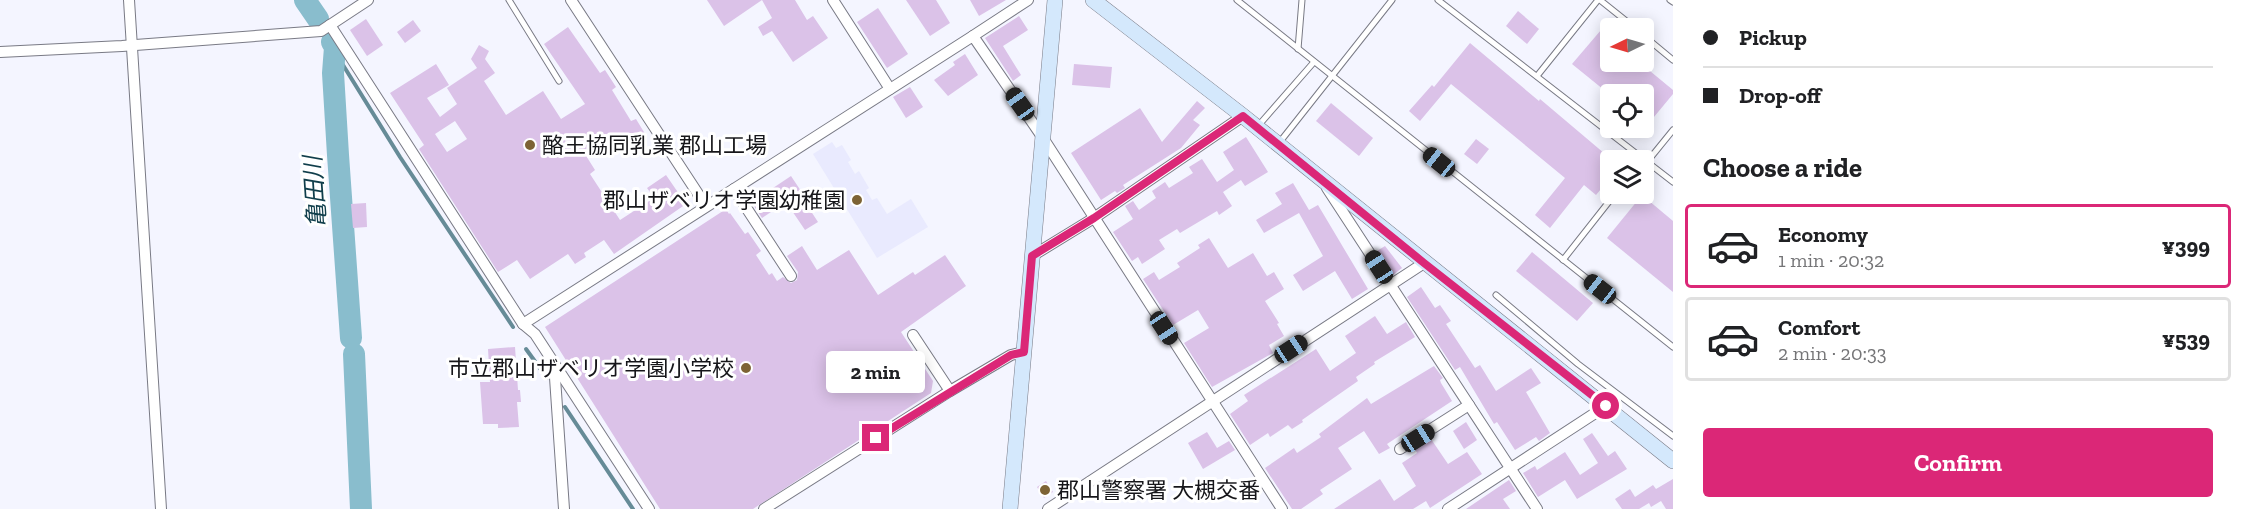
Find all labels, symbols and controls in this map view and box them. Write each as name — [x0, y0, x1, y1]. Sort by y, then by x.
north arrow — [1600, 18, 1654, 72]
map controls — [1600, 18, 1654, 204]
text: Pickup — [1739, 24, 1807, 51]
text: Drop-off — [1739, 82, 1821, 109]
car — [1002, 84, 1038, 124]
button: locate — [1600, 84, 1654, 138]
place label: 酪王協同乳業 郡山工場 — [542, 132, 767, 159]
marker: 酪王協同乳業 郡山工場 — [523, 138, 537, 152]
car — [1419, 144, 1459, 180]
button: layers — [1600, 150, 1654, 204]
water label: 亀田川 — [297, 152, 331, 229]
text: Choose a ride — [1703, 152, 1862, 184]
place label: 郡山ザベリオ学園幼稚園 — [603, 187, 845, 214]
marker: 郡山ザベリオ学園幼稚園 — [850, 193, 864, 207]
icon: car — [1706, 219, 1760, 273]
text: Economy — [1778, 221, 1868, 248]
text: ¥399 — [2162, 233, 2210, 260]
car — [1362, 247, 1396, 287]
text: 1 min · 20:32 — [1778, 248, 1884, 272]
car — [1580, 271, 1620, 307]
car — [1147, 308, 1181, 348]
icon: car — [1706, 312, 1760, 366]
text: Comfort — [1778, 314, 1860, 341]
text: ¥539 — [2162, 326, 2210, 353]
car — [1271, 332, 1311, 366]
text: 2 min · 20:33 — [1778, 341, 1886, 365]
callout: 2 min — [826, 351, 926, 393]
place label: 市立郡山ザベリオ学園小学校 — [448, 355, 734, 382]
text: 2 min — [851, 360, 900, 384]
marker: 市立郡山ザベリオ学園小学校 — [739, 361, 753, 375]
route start — [1592, 392, 1619, 419]
car — [1398, 421, 1438, 455]
route end — [862, 424, 889, 451]
button: Confirm — [1703, 428, 2213, 497]
place label: 郡山警察署 大槻交番 — [1057, 477, 1260, 504]
marker: 郡山警察署 大槻交番 — [1038, 483, 1052, 497]

